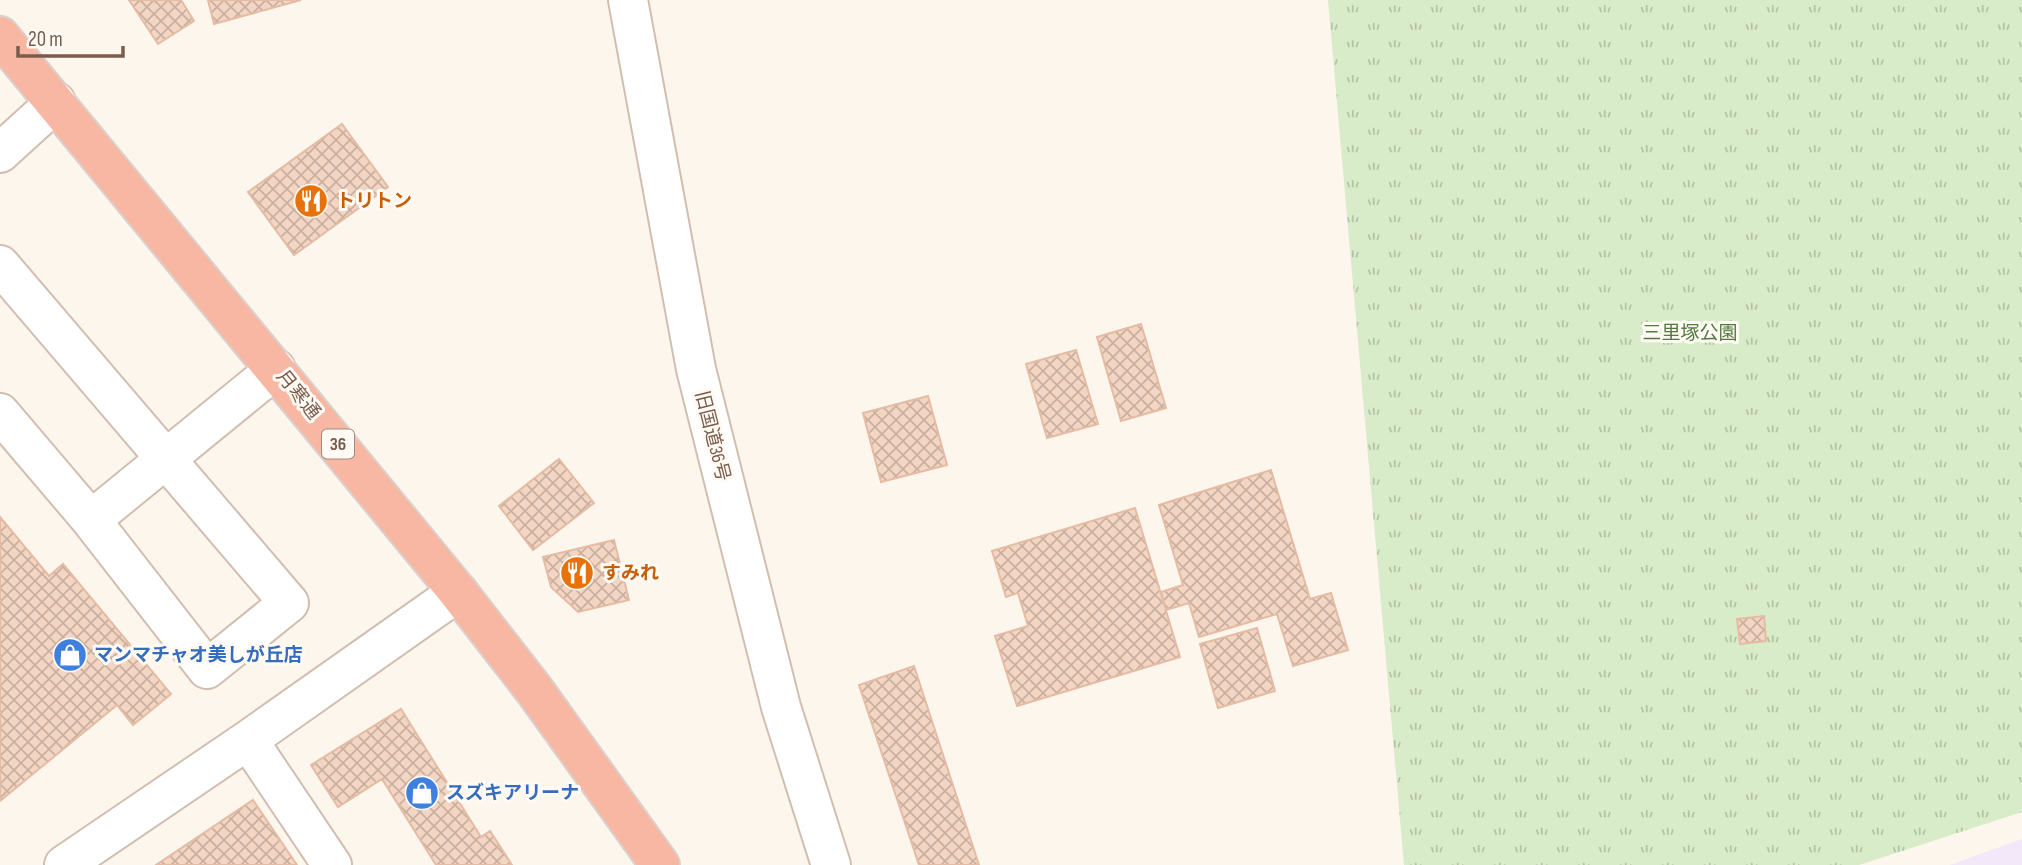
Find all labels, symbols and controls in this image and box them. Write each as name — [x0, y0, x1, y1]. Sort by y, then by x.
scale bar — [18, 14, 122, 58]
text: 20 m — [28, 27, 63, 52]
restaurant icon: トリトン — [292, 182, 330, 220]
place label: トリトン — [336, 190, 412, 213]
park label: 三里塚公園 — [1642, 322, 1738, 345]
street label: 月寒通 — [271, 366, 325, 424]
street label: 旧国道36号 — [690, 388, 734, 484]
road number: 36 — [322, 430, 354, 458]
restaurant icon: すみれ — [558, 554, 596, 592]
place label: すみれ — [602, 562, 659, 585]
shop icon: マンマチャオ美しが丘店 — [51, 636, 89, 674]
place label: マンマチャオ美しが丘店 — [94, 644, 303, 667]
shop icon: スズキアリーナ — [403, 774, 441, 812]
place label: スズキアリーナ — [446, 782, 579, 805]

